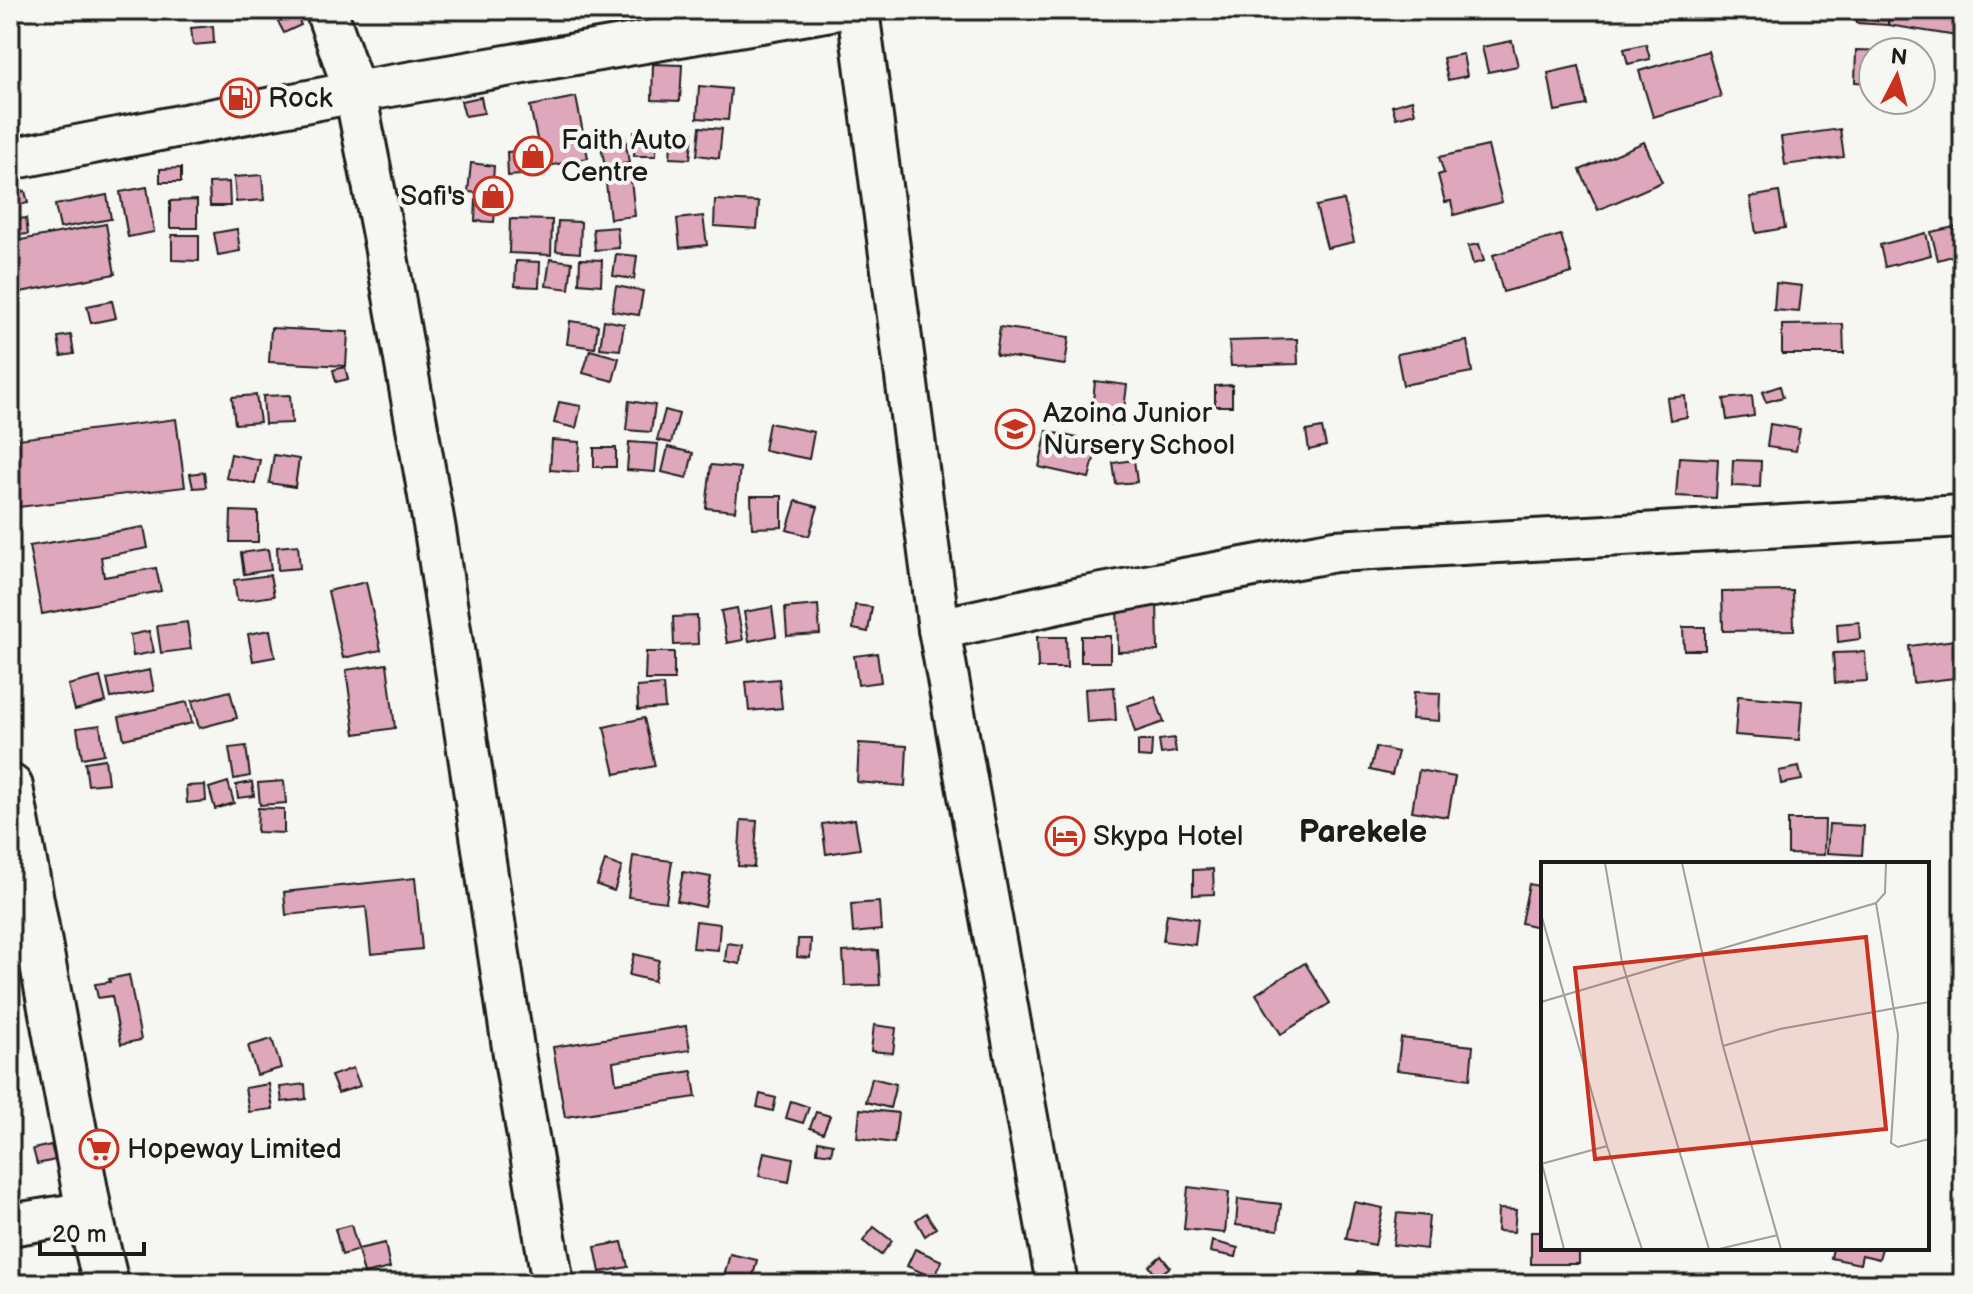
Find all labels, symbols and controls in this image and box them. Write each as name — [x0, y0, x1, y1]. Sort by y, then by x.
north arrow — [1857, 36, 1937, 116]
text: N — [1889, 43, 1909, 72]
fuel station icon: Rock — [219, 77, 261, 119]
place label: Rock — [268, 82, 333, 115]
place label: Faith Auto Centre — [561, 124, 687, 189]
shop icon: Faith Auto Centre — [512, 135, 554, 177]
shop icon: Safi's — [472, 175, 514, 217]
place label: Safi's — [400, 180, 465, 213]
place label: Azoina Junior Nursery School — [1043, 397, 1235, 462]
school or university icon: Azoina Junior Nursery School — [994, 408, 1036, 450]
district label: Parekele — [1299, 813, 1427, 852]
hotel icon: Skypa Hotel — [1044, 815, 1086, 857]
place label: Skypa Hotel — [1093, 820, 1243, 853]
inset map — [1541, 862, 1929, 1250]
supermarket icon: Hopeway Limited — [78, 1128, 120, 1170]
place label: Hopeway Limited — [127, 1133, 342, 1166]
scale bar — [40, 1206, 144, 1256]
text: 20 m — [52, 1220, 107, 1249]

